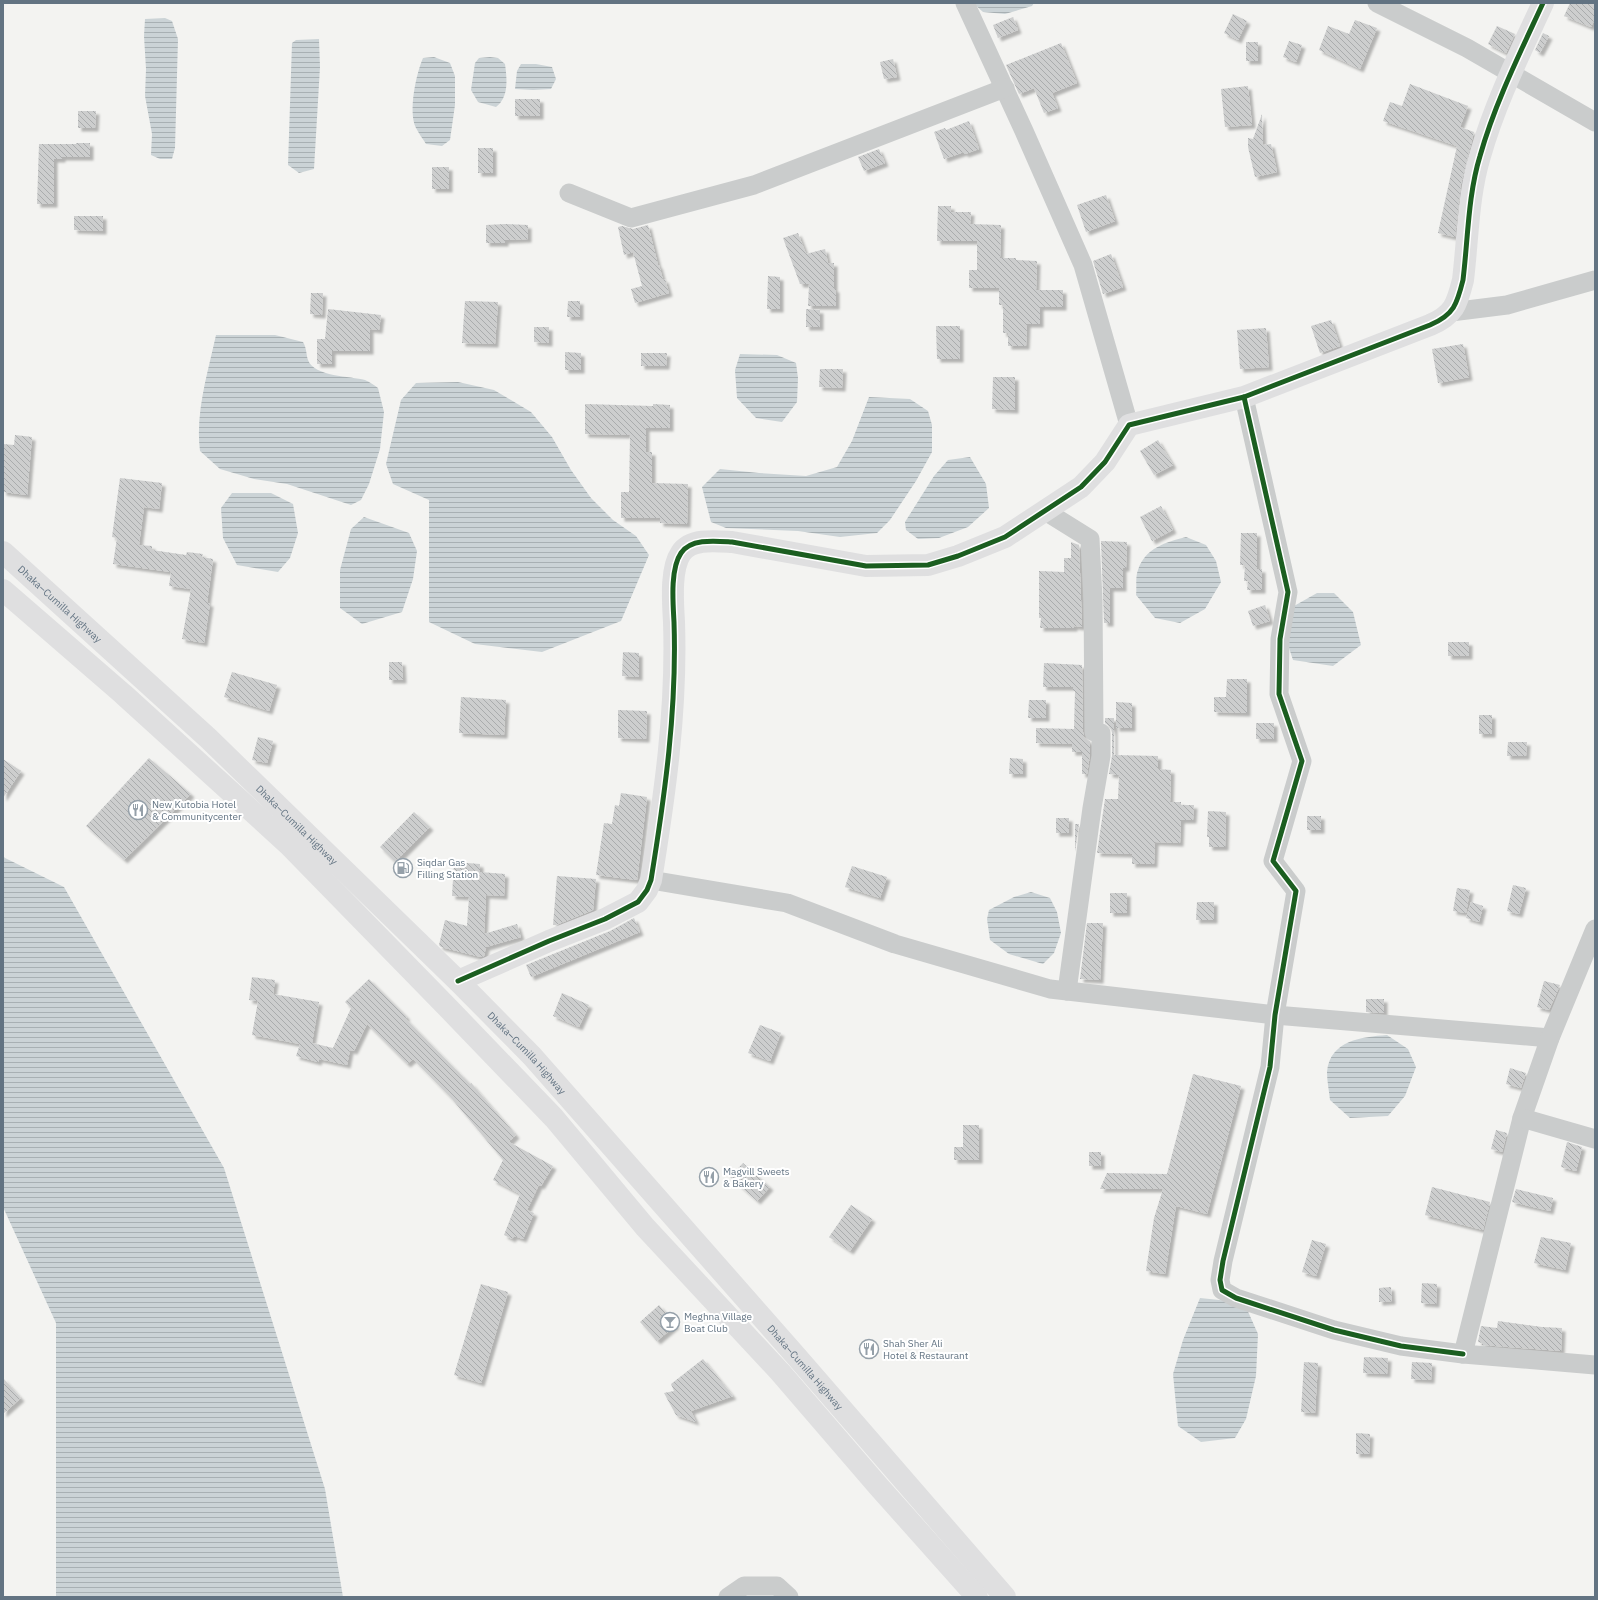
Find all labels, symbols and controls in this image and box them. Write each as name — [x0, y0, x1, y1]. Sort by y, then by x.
street label: Dhaka–Cumilla Highway — [15, 562, 105, 645]
street label: Dhaka–Cumilla Highway — [253, 782, 341, 867]
place label: New Kutobia Hotel & Communitycenter — [152, 798, 242, 823]
restaurant icon: New Kutobia Hotel & Communitycenter — [127, 799, 149, 821]
place label: Siqdar Gas Filling Station — [417, 856, 478, 881]
fuel station icon: Siqdar Gas Filling Station — [392, 857, 414, 879]
street label: Dhaka–Cumilla Highway — [485, 1009, 569, 1097]
place label: Magvill Sweets & Bakery — [723, 1165, 790, 1190]
restaurant icon: Magvill Sweets & Bakery — [698, 1166, 720, 1188]
place label: Meghna Village Boat Club — [684, 1310, 752, 1335]
bar icon: Meghna Village Boat Club — [659, 1311, 681, 1333]
street label: Dhaka–Cumilla Highway — [765, 1322, 846, 1412]
place label: Shah Sher Ali Hotel & Restaurant — [883, 1337, 969, 1362]
restaurant icon: Shah Sher Ali Hotel & Restaurant — [858, 1338, 880, 1360]

